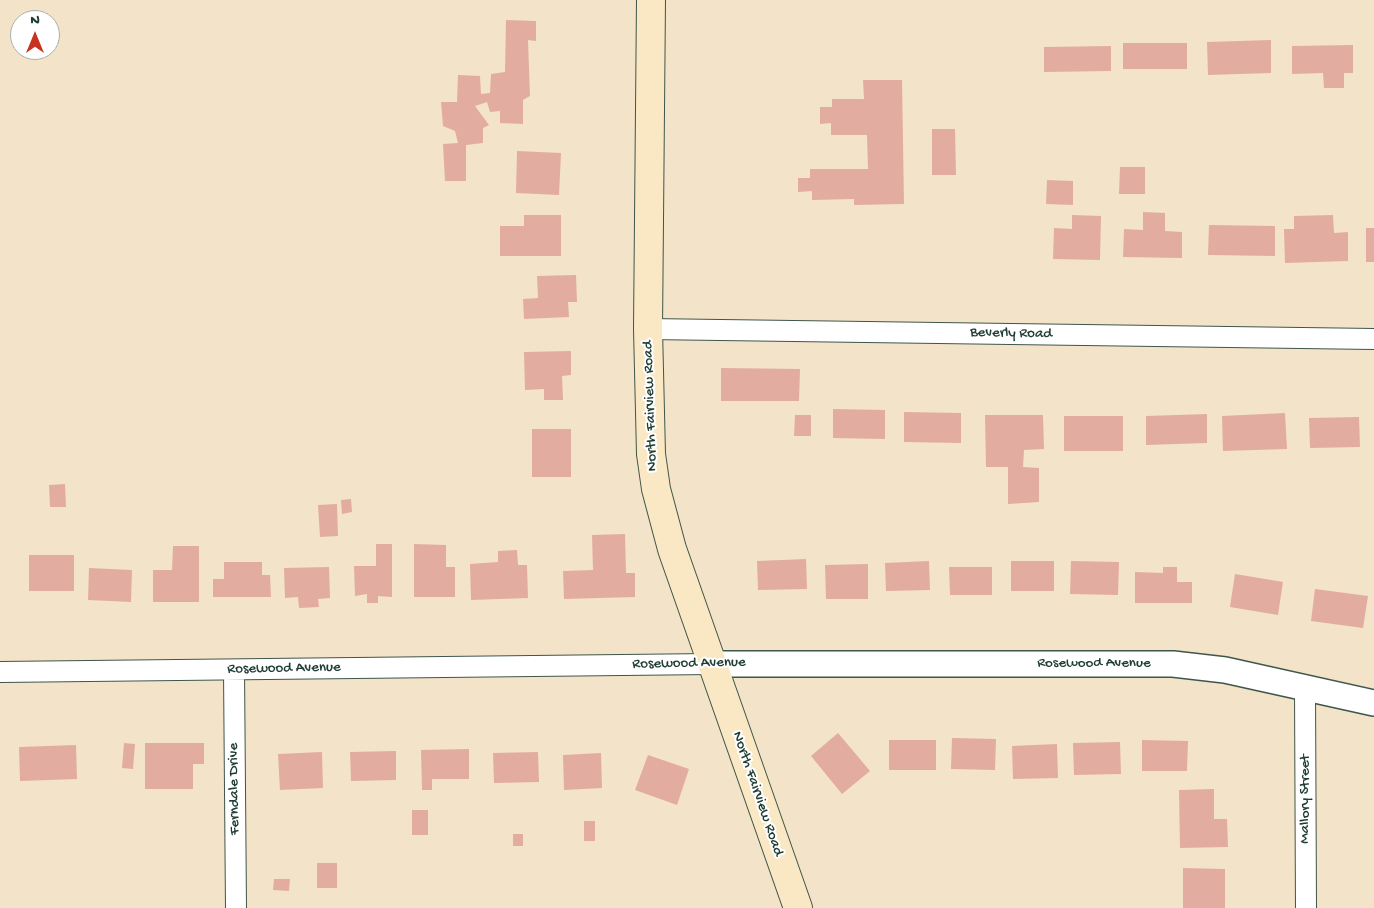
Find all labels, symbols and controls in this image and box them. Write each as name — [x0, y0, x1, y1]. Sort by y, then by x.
north arrow — [10, 10, 60, 60]
text: N — [30, 12, 40, 29]
street label: Beverly Road — [970, 324, 1052, 344]
street label: North Fairview Road — [640, 340, 662, 472]
street label: Rosewood Avenue — [632, 654, 746, 674]
street label: Rosewood Avenue — [1037, 655, 1151, 673]
street label: Rosewood Avenue — [227, 659, 341, 679]
street label: North Fairview Road — [727, 729, 787, 859]
street label: Ferndale Drive — [225, 743, 245, 835]
street label: Mallory Street — [1297, 754, 1315, 844]

